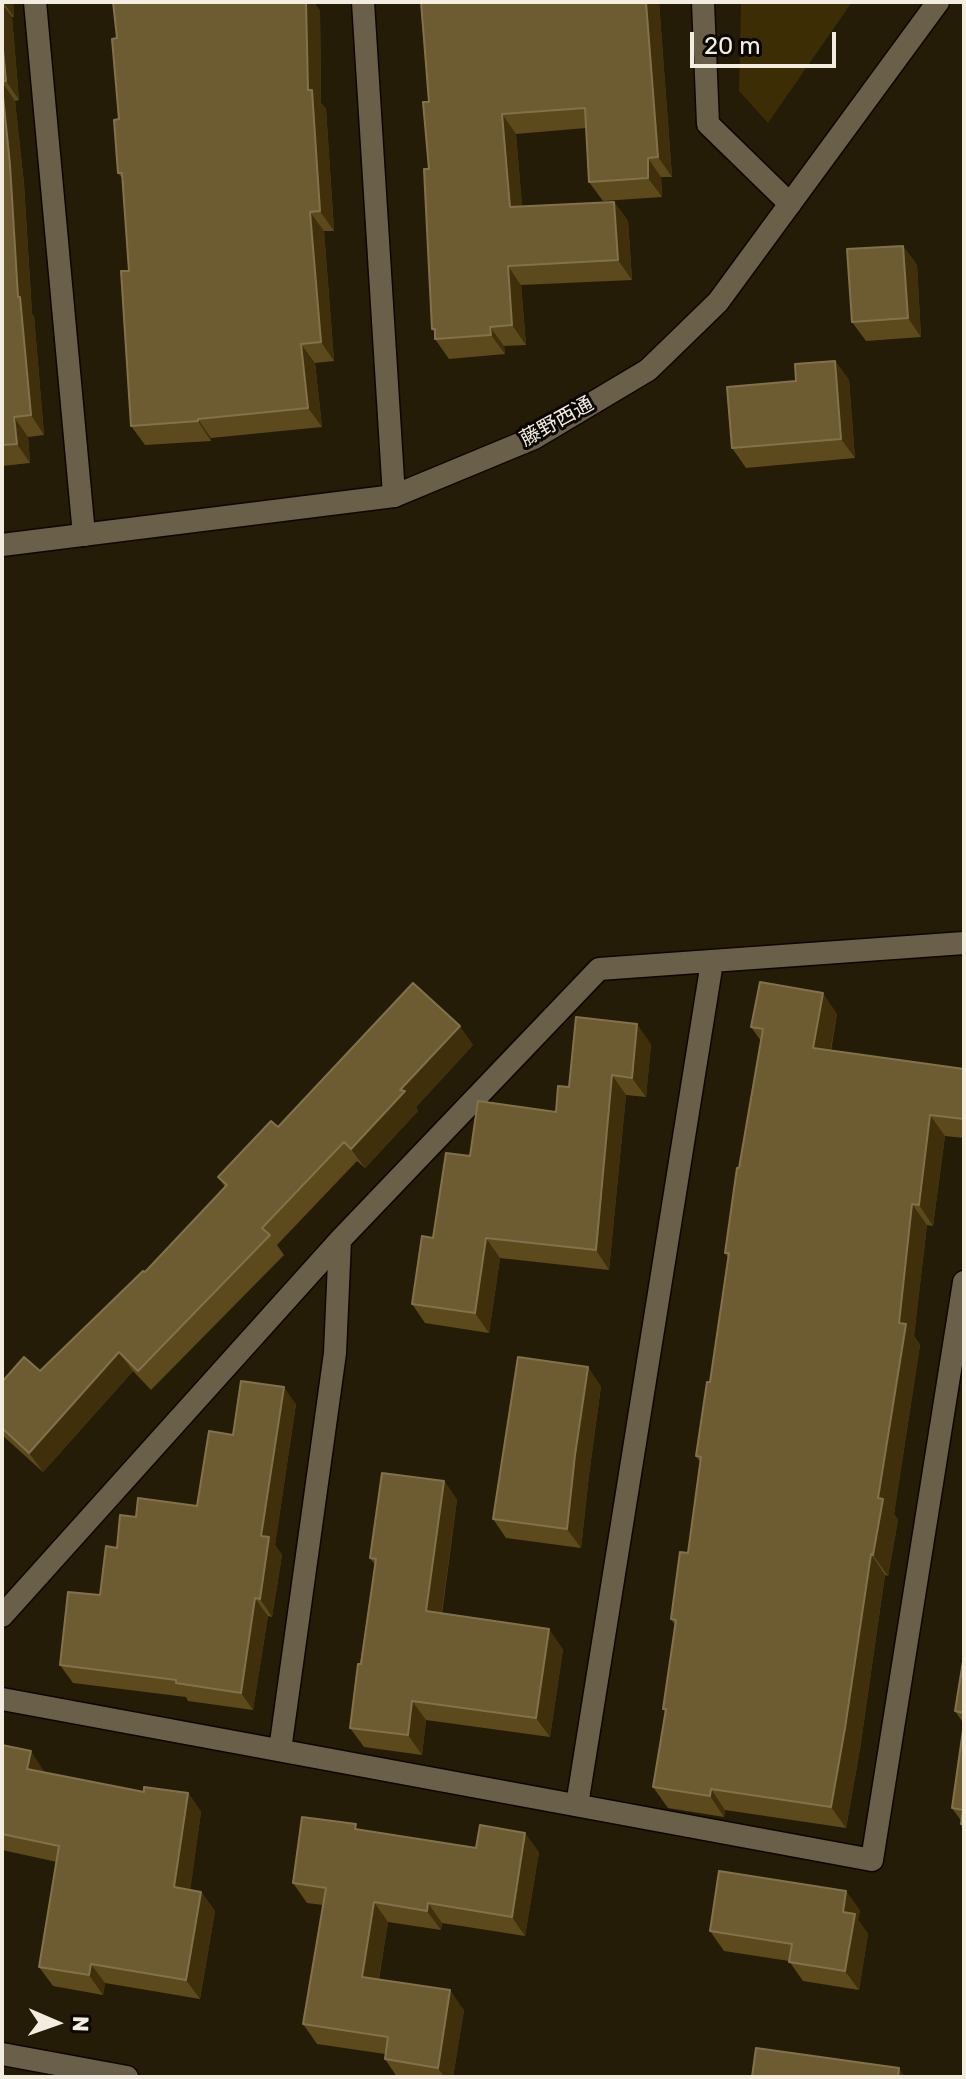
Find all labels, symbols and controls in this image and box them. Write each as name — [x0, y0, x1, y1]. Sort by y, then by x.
scale bar — [694, 16, 840, 66]
text: 20 m — [704, 32, 761, 60]
street label: 藤野西通 — [516, 392, 598, 452]
north arrow — [16, 1983, 96, 2063]
text: N — [67, 2015, 94, 2032]

